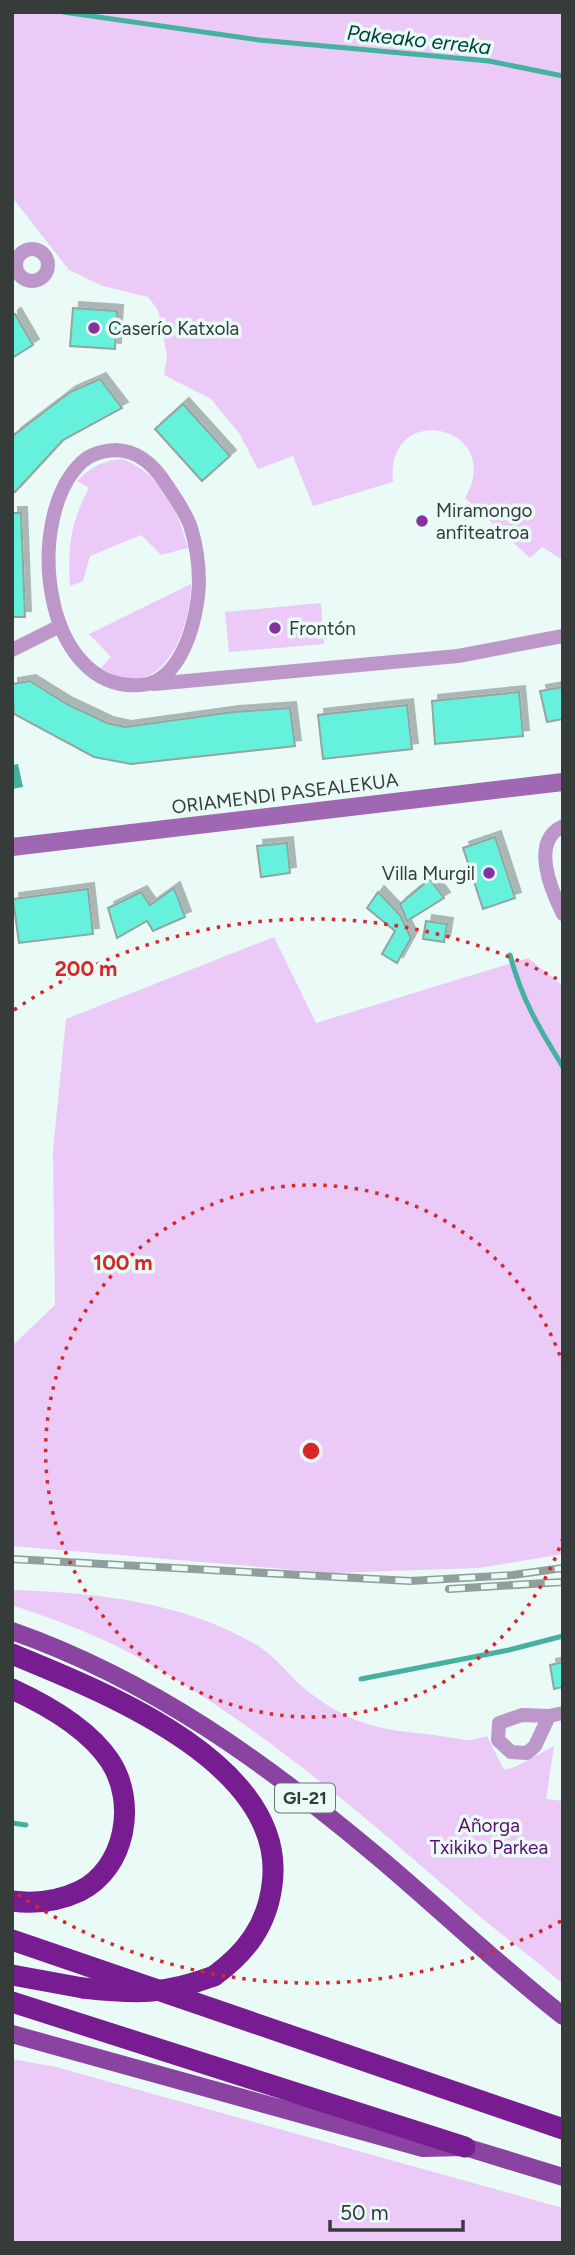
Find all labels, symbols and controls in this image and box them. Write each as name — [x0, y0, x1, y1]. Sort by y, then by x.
water label: Pakeako erreka — [346, 19, 492, 60]
place label: Caserío Katxola — [108, 317, 239, 340]
marker: Caserío Katxola — [86, 320, 102, 336]
place label: Miramongo anfiteatroa — [436, 499, 533, 544]
marker: Miramongo anfiteatroa — [414, 513, 430, 529]
place label: Frontón — [289, 617, 356, 640]
marker: Frontón — [267, 620, 283, 636]
street label: ORIAMENDI PASEALEKUA — [170, 768, 400, 819]
place label: Villa Murgil — [382, 862, 475, 885]
marker: Villa Murgil — [481, 865, 497, 881]
text: 200 m — [55, 956, 117, 981]
text: 100 m — [93, 1250, 153, 1275]
centre of rings — [299, 1439, 323, 1463]
road number: GI-21 — [275, 1783, 335, 1812]
park label: Añorga Txikiko Parkea — [430, 1814, 548, 1859]
scale bar — [330, 2188, 463, 2232]
text: 50 m — [340, 2200, 389, 2225]

